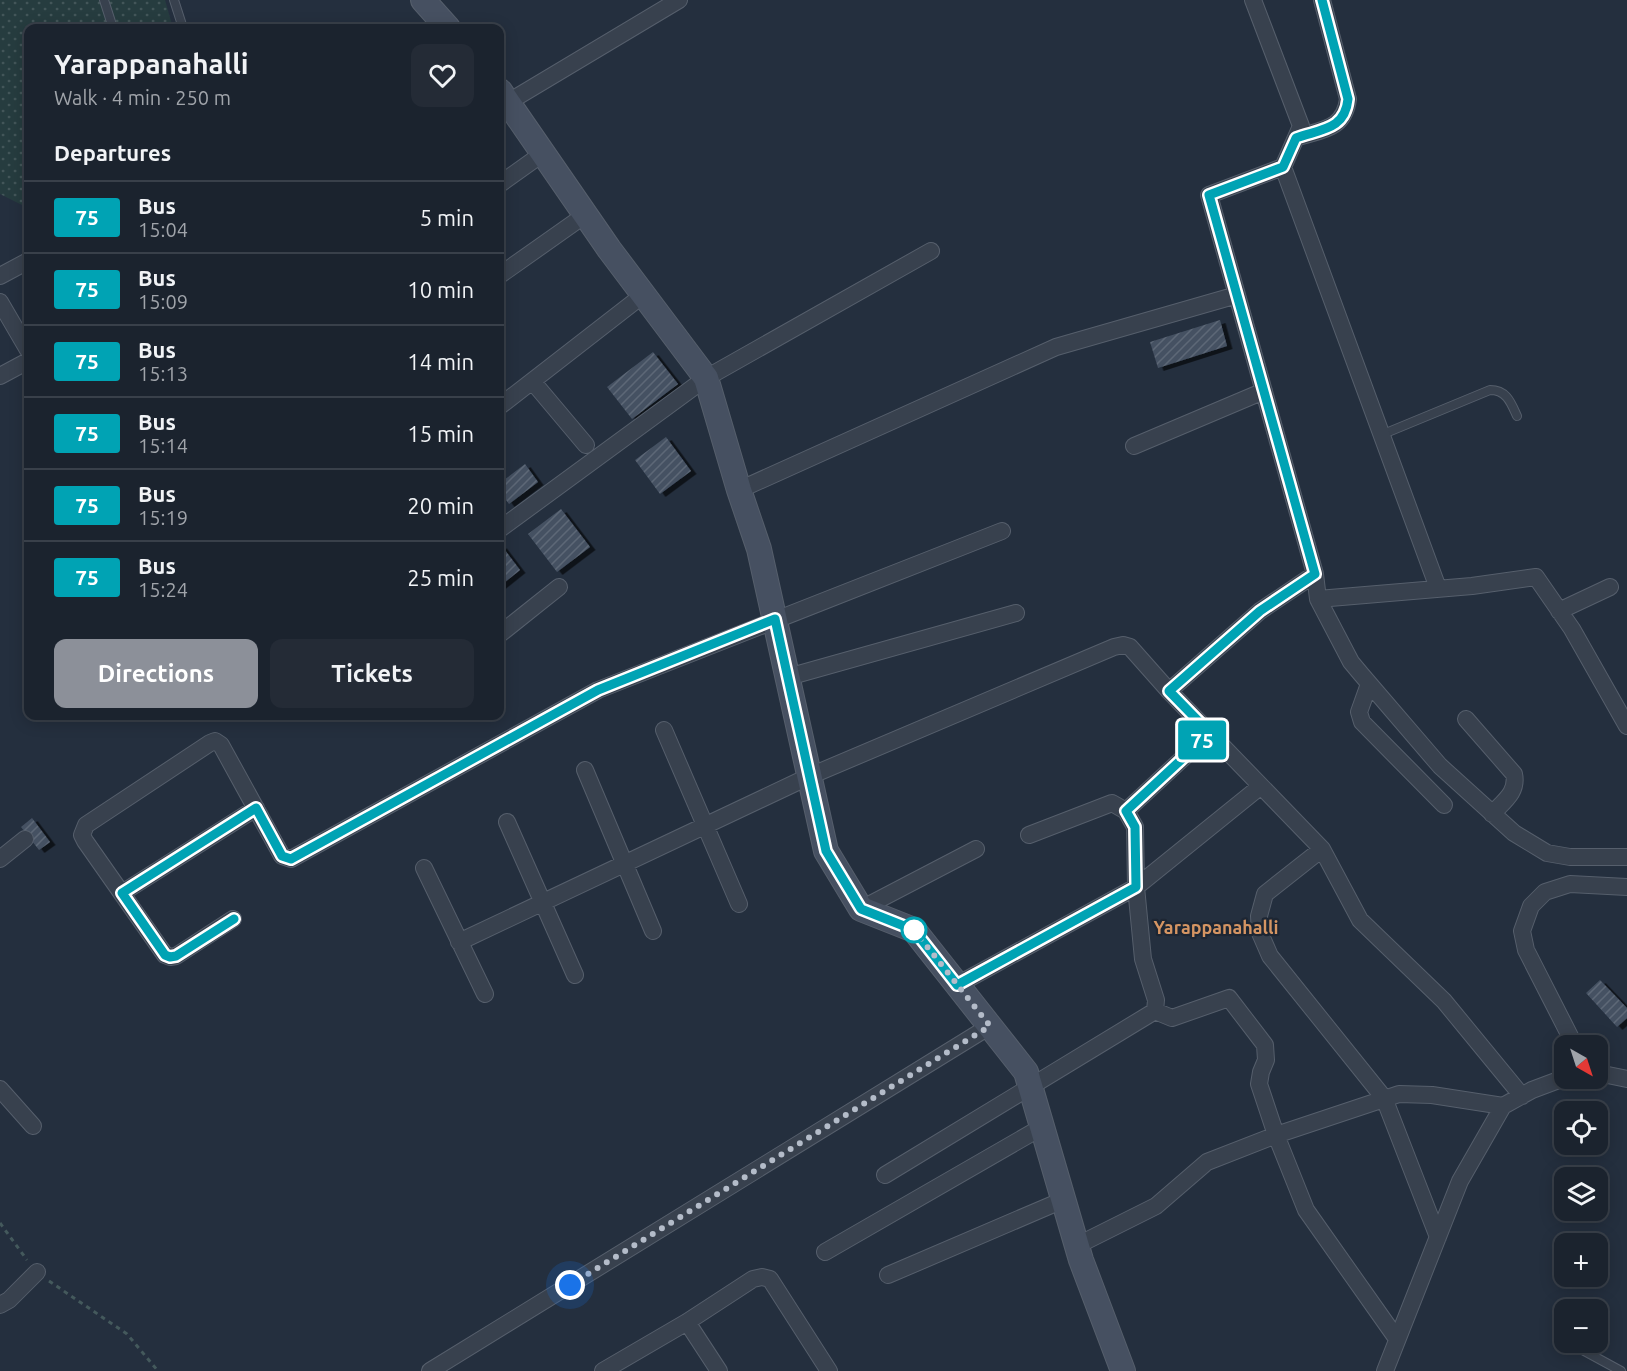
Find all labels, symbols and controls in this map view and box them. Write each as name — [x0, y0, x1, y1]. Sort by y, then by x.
button: heart — [411, 44, 474, 107]
text: Yarappanahalli — [54, 48, 249, 79]
text: Walk · 4 min · 250 m — [54, 86, 231, 109]
text: Departures — [54, 140, 171, 165]
text: Bus — [138, 193, 176, 218]
text: 75 — [75, 205, 99, 229]
text: 5 min — [420, 205, 474, 230]
text: 15:04 — [138, 218, 188, 241]
text: Bus — [138, 265, 176, 290]
text: 75 — [75, 277, 99, 301]
text: 10 min — [407, 277, 474, 302]
text: 15:09 — [138, 290, 188, 313]
text: Bus — [138, 337, 176, 362]
text: 75 — [75, 349, 99, 373]
text: 14 min — [407, 349, 474, 374]
text: 15:13 — [138, 362, 188, 385]
text: Bus — [138, 409, 176, 434]
text: 75 — [75, 421, 99, 445]
text: 15 min — [407, 421, 474, 446]
text: 15:14 — [138, 434, 188, 457]
text: Bus — [138, 481, 176, 506]
text: 75 — [75, 493, 99, 517]
text: 20 min — [407, 493, 474, 518]
text: 15:19 — [138, 506, 188, 529]
text: Bus — [138, 553, 176, 578]
text: 75 — [75, 565, 99, 589]
text: 25 min — [407, 565, 474, 590]
text: 15:24 — [138, 578, 188, 601]
button: Directions — [54, 639, 258, 708]
button: Tickets — [270, 639, 474, 708]
line badge: 75 — [1175, 720, 1229, 760]
text: 75 — [1190, 728, 1214, 752]
unlabelled marker — [901, 917, 927, 943]
district label: Yarappanahalli — [1153, 917, 1279, 937]
north arrow — [1554, 1035, 1608, 1089]
map controls — [1554, 1035, 1608, 1353]
button: locate — [1554, 1101, 1608, 1155]
button: layers — [1554, 1167, 1608, 1221]
button: + — [1554, 1233, 1608, 1287]
your location — [555, 1270, 585, 1300]
button: − — [1554, 1299, 1608, 1353]

